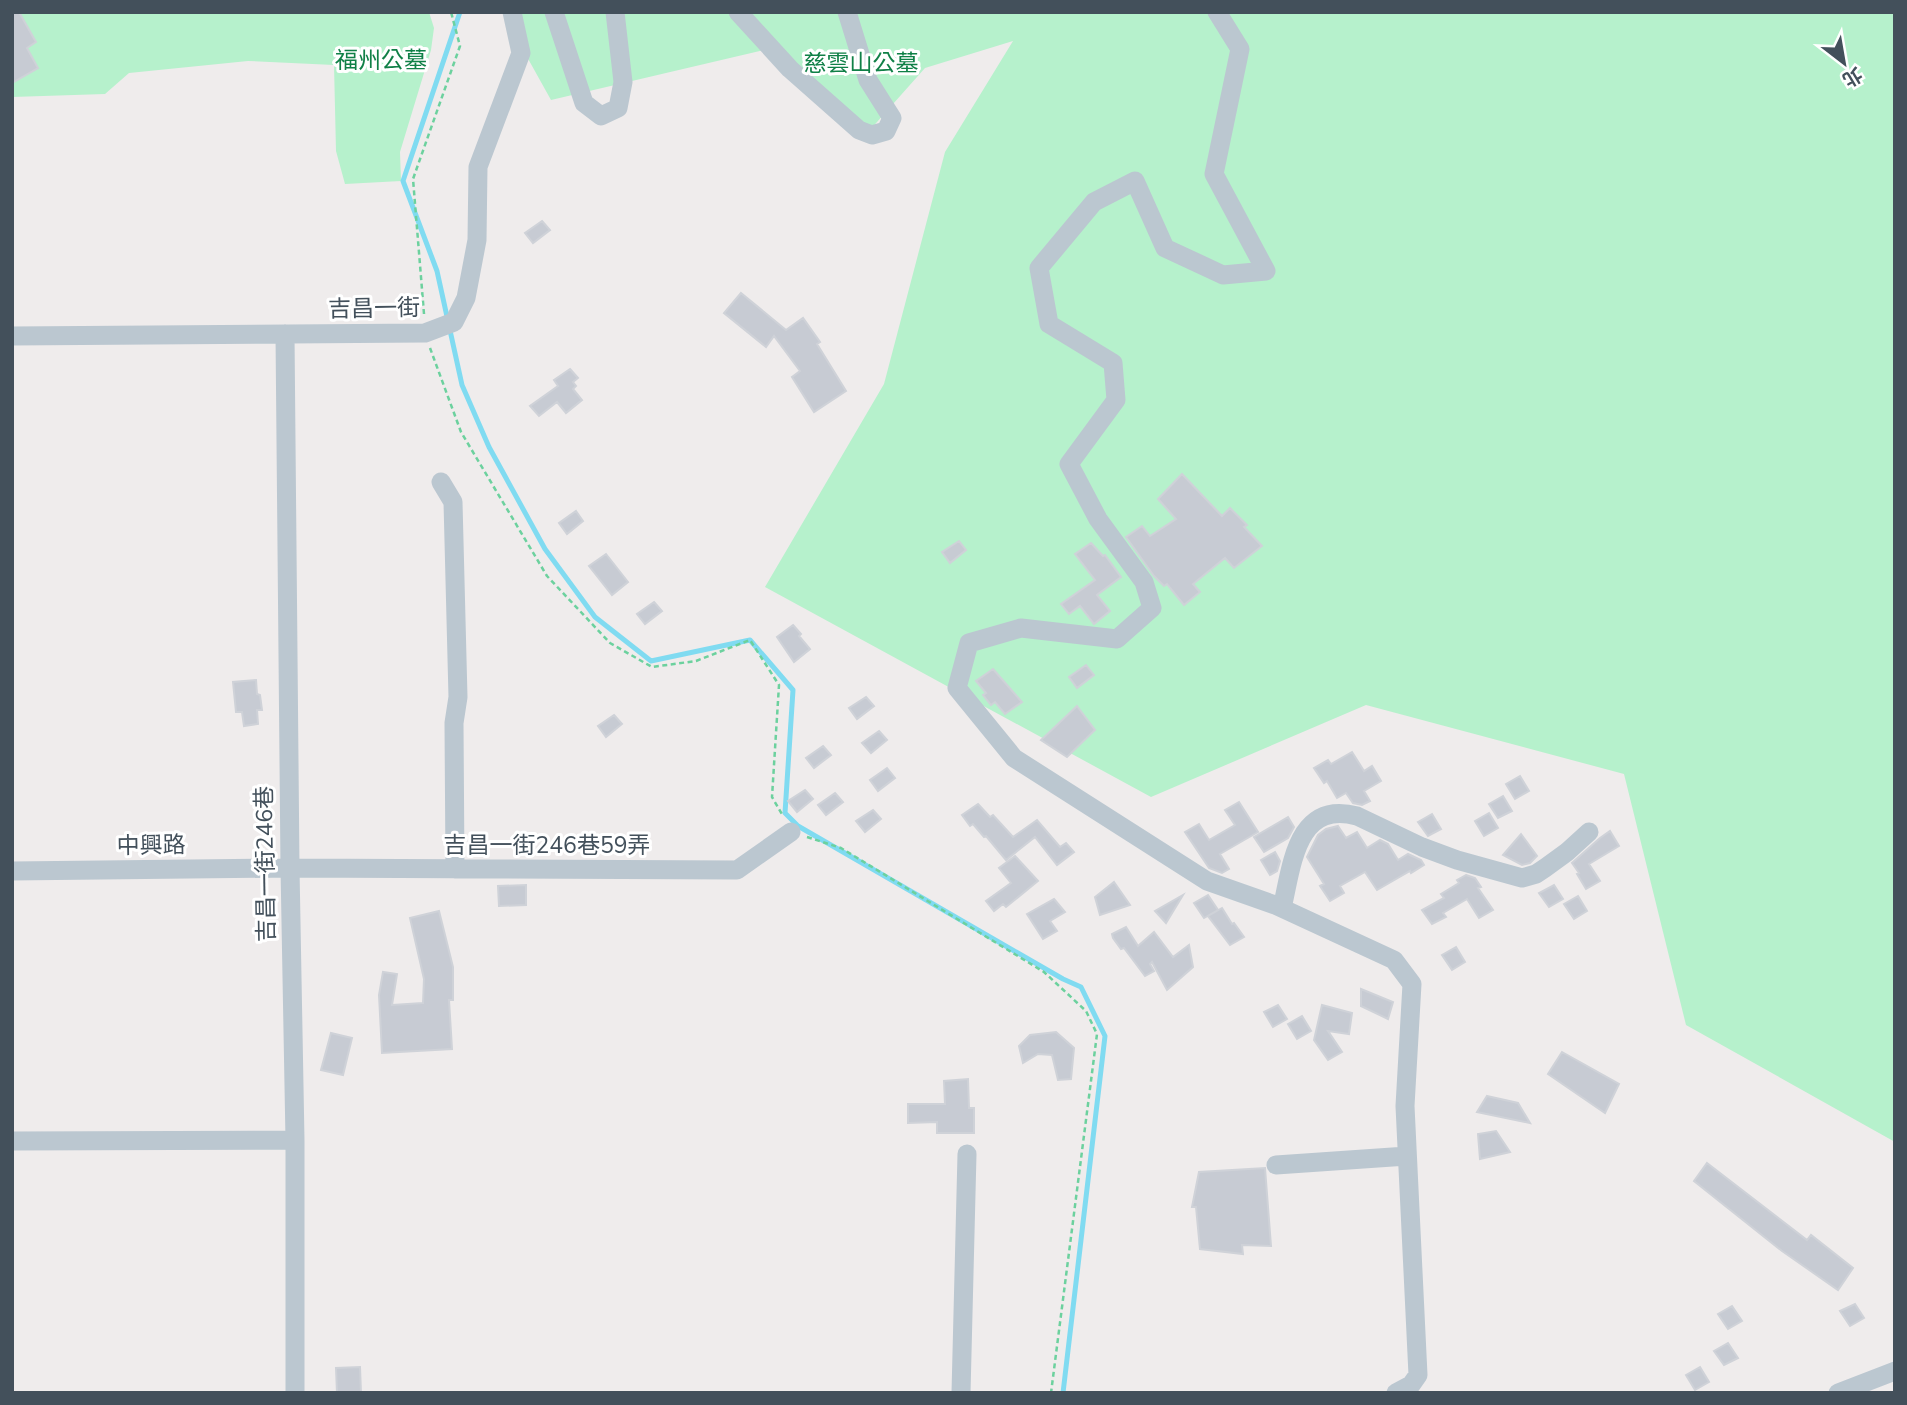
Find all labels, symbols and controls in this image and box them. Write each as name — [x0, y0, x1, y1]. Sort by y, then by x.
north arrow — [1809, 28, 1879, 98]
park label: 福州公墓 — [335, 45, 427, 76]
park label: 慈雲山公墓 — [804, 48, 919, 79]
text: 北 — [1837, 61, 1867, 93]
street label: 吉昌一街 — [328, 292, 420, 325]
street label: 吉昌一街246巷 — [249, 786, 282, 942]
street label: 中興路 — [116, 829, 186, 862]
street label: 吉昌一街246巷59弄 — [443, 830, 651, 861]

